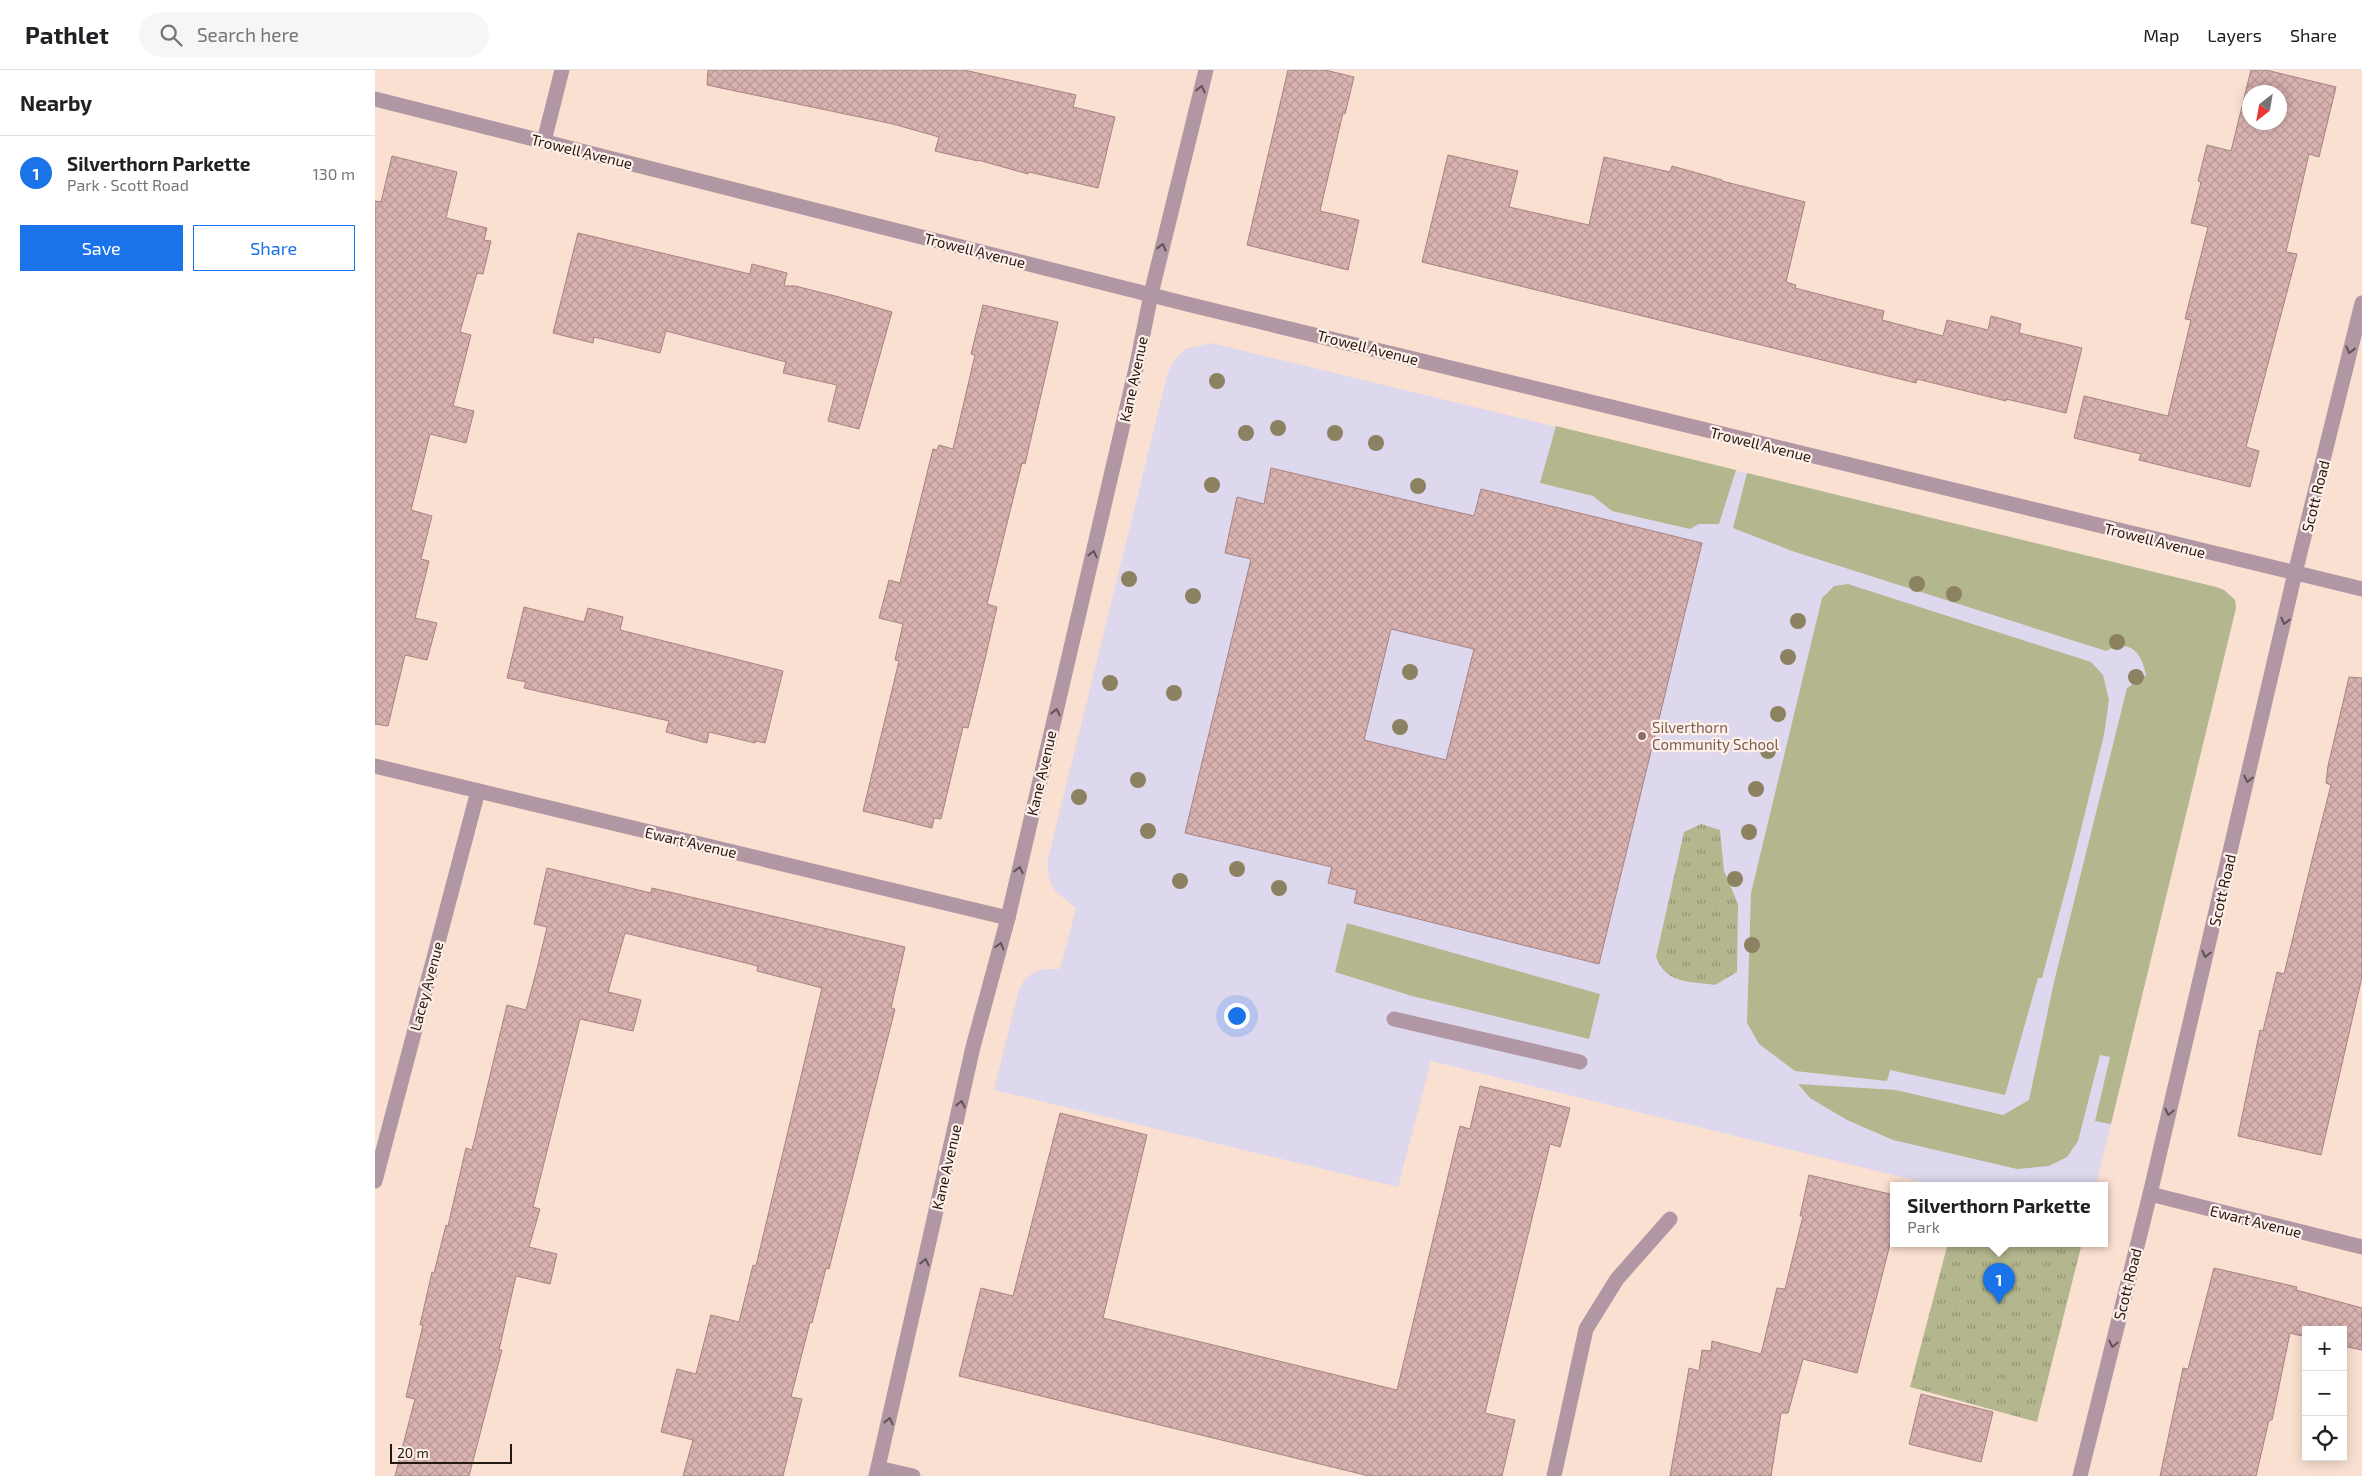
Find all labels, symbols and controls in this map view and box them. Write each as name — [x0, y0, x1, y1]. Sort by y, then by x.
search box — [139, 12, 489, 57]
text: Pathlet — [25, 20, 109, 49]
icon: search — [157, 21, 185, 49]
text: Search here — [197, 23, 299, 46]
text: Map — [2143, 24, 2179, 46]
text: Layers — [2207, 24, 2262, 46]
text: Share — [2290, 24, 2337, 46]
one-way arrow — [1195, 85, 1206, 94]
north arrow — [2242, 85, 2287, 130]
text: Nearby — [20, 90, 92, 115]
street label: Trowell Avenue — [529, 130, 635, 172]
text: Silverthorn Parkette — [67, 152, 250, 175]
text: 1 — [33, 164, 39, 183]
text: 130 m — [313, 164, 355, 183]
text: Park · Scott Road — [67, 175, 189, 194]
button: Save — [20, 225, 183, 271]
button: Share — [193, 225, 355, 271]
street label: Trowell Avenue — [922, 229, 1028, 271]
one-way arrow — [1156, 242, 1167, 251]
street label: Trowell Avenue — [1315, 326, 1421, 368]
street label: Kane Avenue — [1115, 335, 1151, 423]
one-way arrow — [2346, 346, 2356, 354]
street label: Trowell Avenue — [1708, 423, 1814, 465]
street label: Scott Road — [2297, 458, 2333, 534]
street label: Trowell Avenue — [2102, 519, 2208, 561]
one-way arrow — [1087, 549, 1098, 558]
one-way arrow — [2280, 616, 2291, 625]
one-way arrow — [1050, 708, 1061, 717]
place label: Silverthorn Community School — [1652, 718, 1780, 753]
street label: Kane Avenue — [1022, 729, 1060, 817]
marker: Silverthorn Community School — [1636, 730, 1648, 742]
one-way arrow — [2243, 774, 2254, 783]
street label: Ewart Avenue — [643, 823, 739, 861]
street label: Scott Road — [2205, 852, 2239, 928]
one-way arrow — [1013, 866, 1024, 875]
street label: Lacey Avenue — [405, 939, 447, 1033]
one-way arrow — [994, 942, 1004, 951]
one-way arrow — [2201, 949, 2212, 958]
your location — [1224, 1003, 1250, 1029]
one-way arrow — [955, 1099, 965, 1108]
one-way arrow — [2164, 1108, 2175, 1117]
street label: Kane Avenue — [927, 1123, 965, 1211]
popup — [1890, 1182, 2108, 1247]
text: Silverthorn Parkette — [1907, 1194, 2091, 1217]
street label: Ewart Avenue — [2208, 1201, 2304, 1241]
text: Park — [1907, 1217, 1940, 1236]
street label: Scott Road — [2109, 1246, 2145, 1322]
one-way arrow — [919, 1258, 930, 1267]
pin: 1 — [1983, 1263, 2015, 1304]
map controls — [2302, 1326, 2347, 1461]
button: + — [2302, 1326, 2347, 1371]
one-way arrow — [2108, 1339, 2118, 1347]
button: − — [2302, 1371, 2347, 1416]
one-way arrow — [883, 1416, 894, 1425]
button: locate — [2302, 1416, 2347, 1461]
scale bar — [390, 1441, 513, 1464]
text: 20 m — [397, 1444, 429, 1461]

